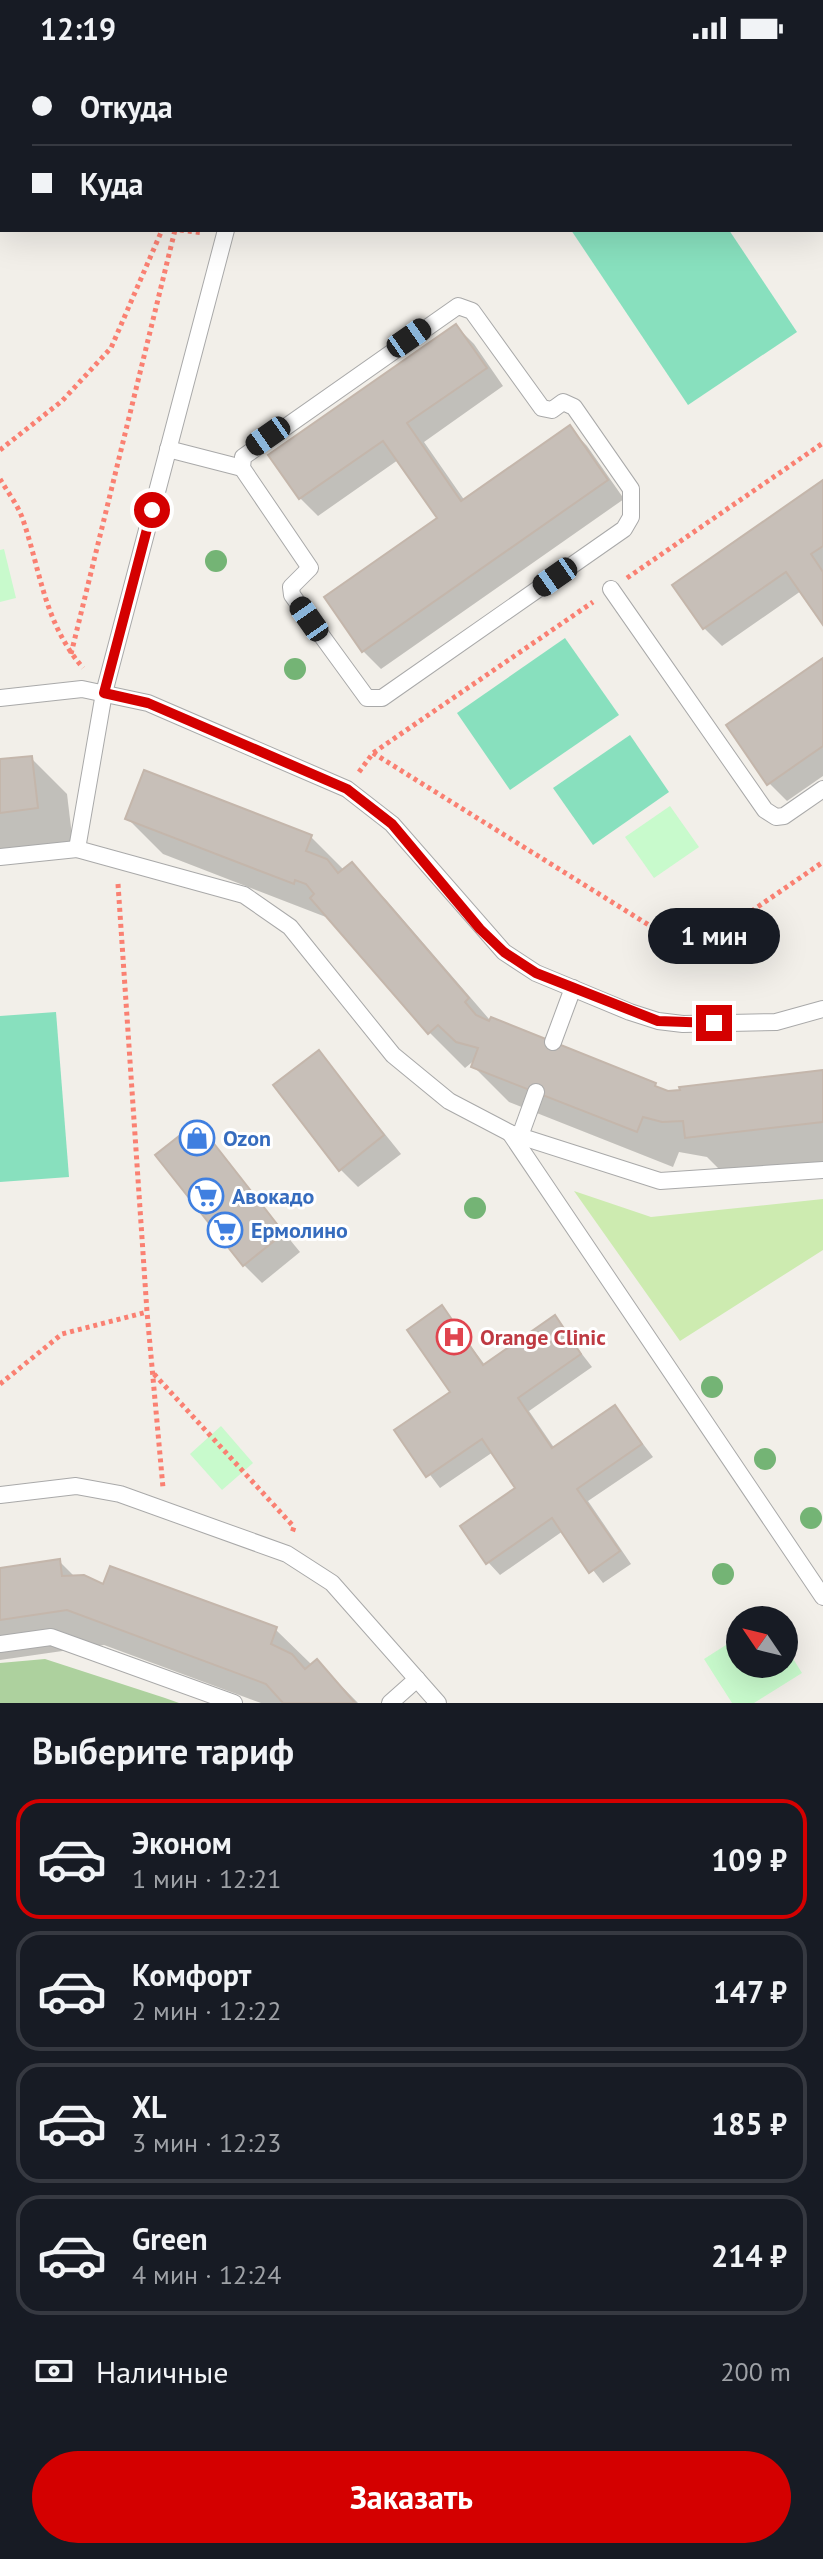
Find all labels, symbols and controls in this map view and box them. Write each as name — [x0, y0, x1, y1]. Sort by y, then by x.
text: 12:19 — [40, 9, 116, 48]
text: Откуда — [80, 87, 173, 126]
text: Куда — [80, 164, 143, 203]
car — [382, 314, 436, 362]
car — [241, 412, 295, 460]
route start — [134, 492, 170, 528]
car — [528, 553, 582, 601]
car — [285, 592, 333, 646]
callout: 1 мин — [648, 907, 780, 963]
text: 1 мин — [681, 919, 747, 952]
route end — [696, 1005, 732, 1041]
shop icon: Ozon — [178, 1119, 216, 1157]
place label: Ozon — [223, 1124, 271, 1152]
supermarket icon: Авокадо — [187, 1177, 225, 1215]
place label: Авокадо — [232, 1182, 314, 1210]
supermarket icon: Ермолино — [206, 1211, 244, 1249]
place label: Ермолино — [251, 1216, 348, 1244]
hospital icon: Orange Clinic — [435, 1318, 473, 1356]
place label: Orange Clinic — [480, 1323, 606, 1351]
north arrow — [726, 1606, 798, 1678]
map controls — [726, 1606, 798, 1678]
text: Выберите тариф — [32, 1727, 294, 1774]
icon: car — [36, 1823, 108, 1895]
text: Эконом — [132, 1823, 232, 1862]
text: 109 ₽ — [711, 1840, 787, 1879]
text: 1 мин · 12:21 — [132, 1862, 281, 1895]
icon: car — [36, 1955, 108, 2027]
text: Комфорт — [132, 1955, 251, 1994]
text: 147 ₽ — [713, 1972, 787, 2011]
text: 2 мин · 12:22 — [132, 1994, 281, 2027]
icon: car — [36, 2087, 108, 2159]
text: XL — [132, 2087, 166, 2126]
text: 185 ₽ — [711, 2104, 787, 2143]
text: 3 мин · 12:23 — [132, 2126, 281, 2159]
icon: car — [36, 2219, 108, 2291]
text: Green — [132, 2219, 207, 2258]
text: 214 ₽ — [711, 2236, 787, 2275]
text: 4 мин · 12:24 — [132, 2258, 281, 2291]
icon: cash — [32, 2349, 76, 2393]
text: Наличные — [96, 2352, 228, 2391]
text: 200 m — [720, 2355, 791, 2388]
button: Заказать — [32, 2451, 791, 2543]

